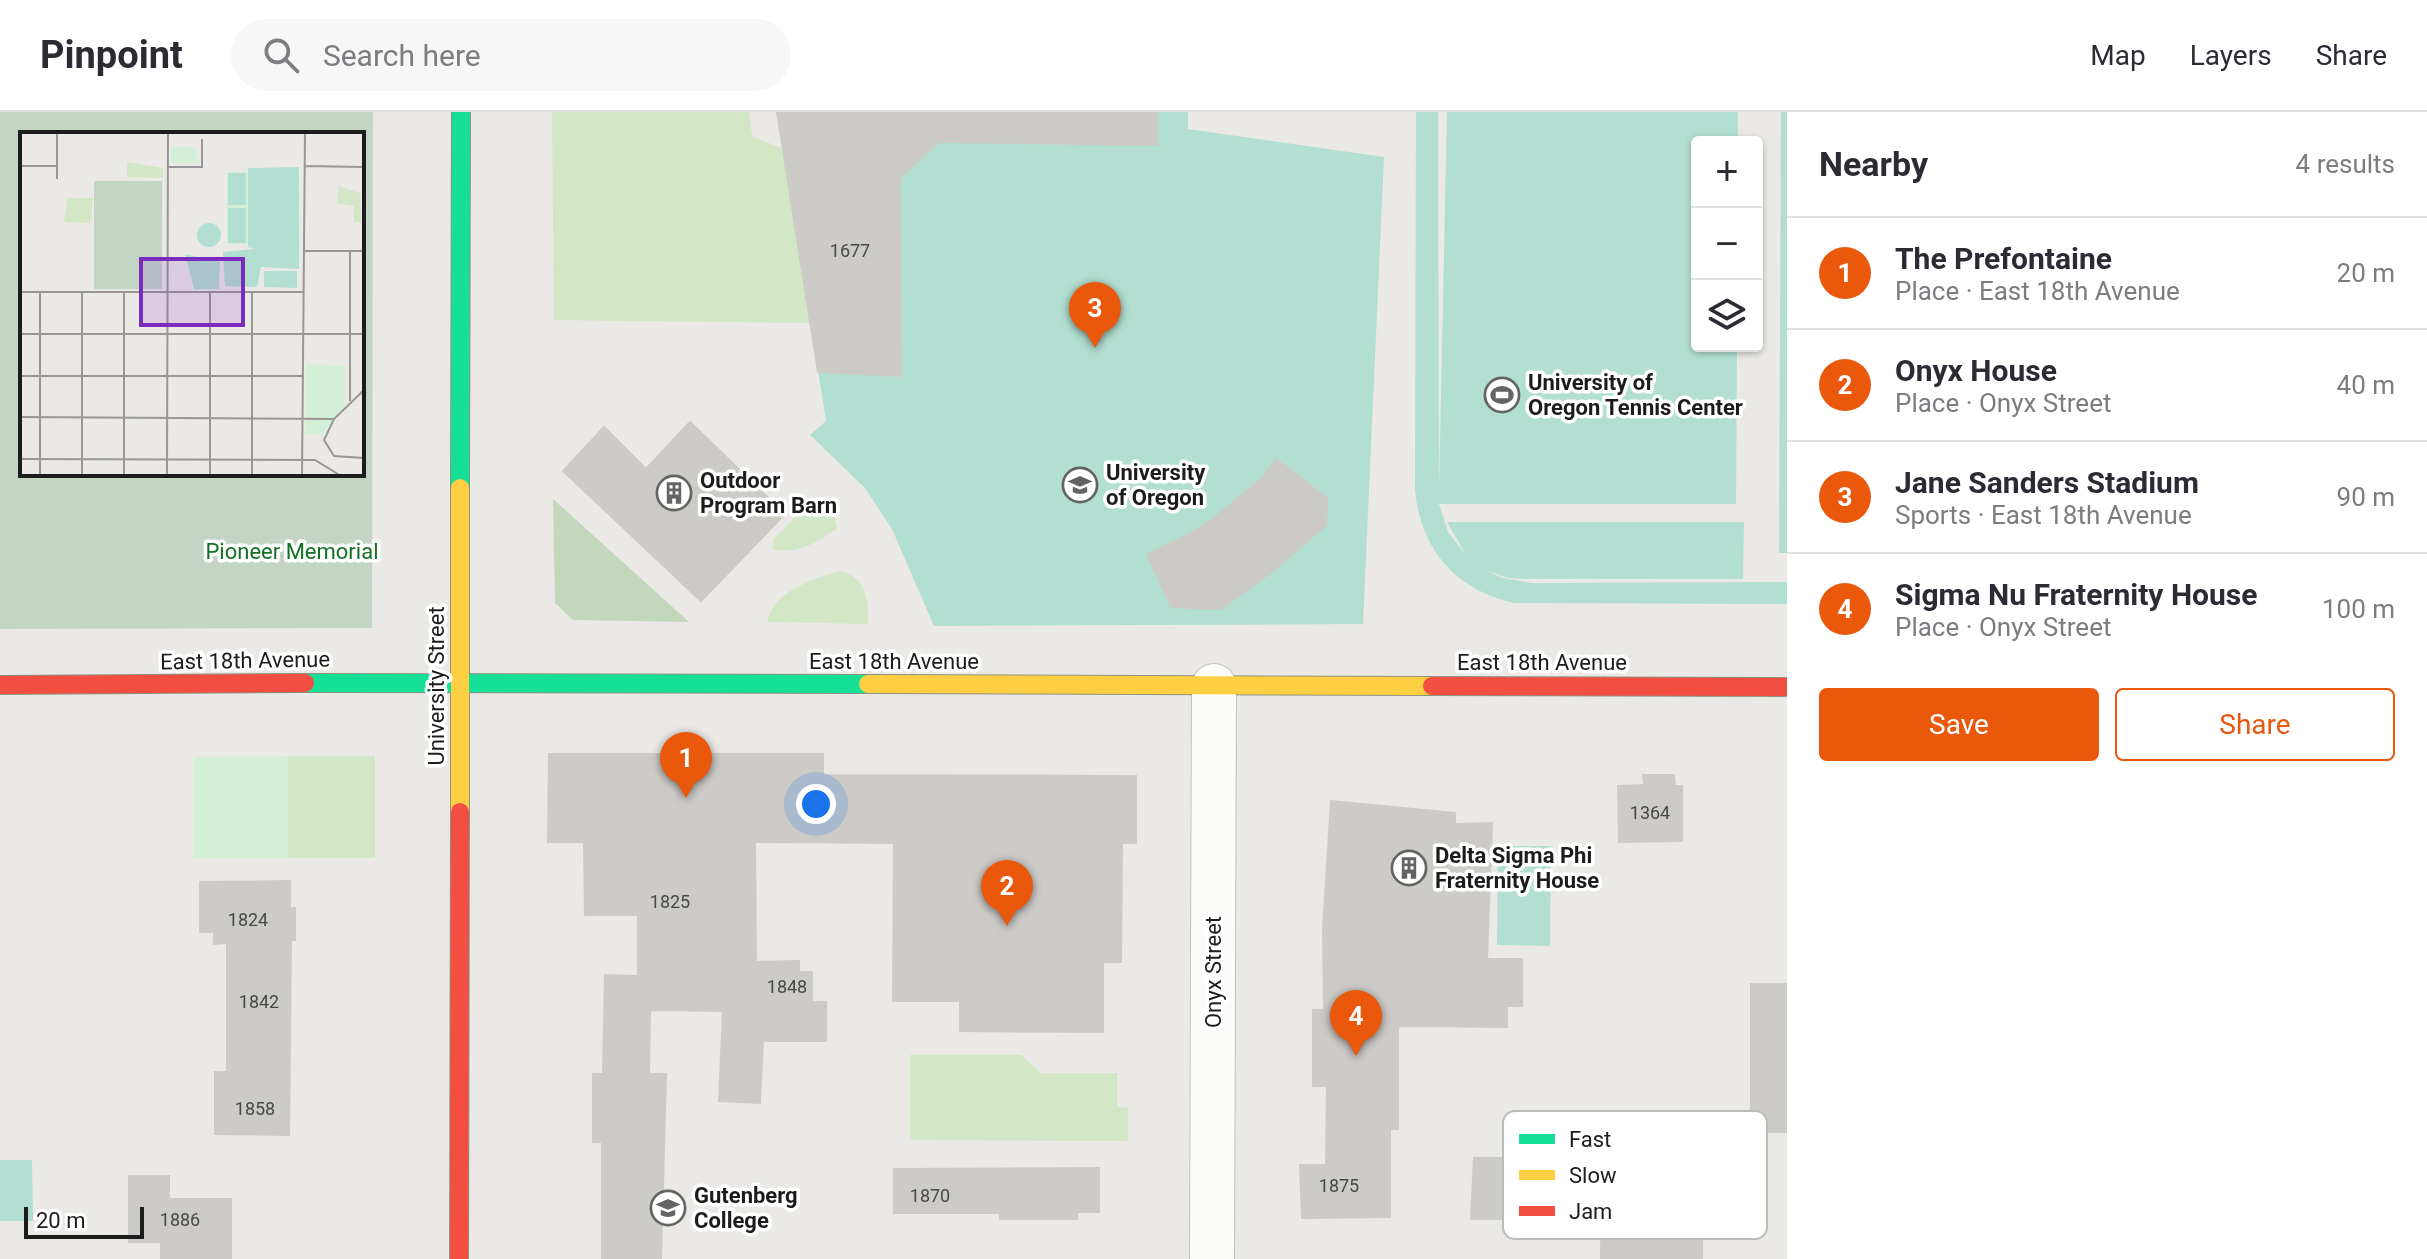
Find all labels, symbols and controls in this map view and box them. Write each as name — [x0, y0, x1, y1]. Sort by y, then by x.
search box — [231, 19, 791, 91]
text: Pinpoint — [40, 33, 183, 77]
icon: search — [259, 33, 303, 77]
text: Search here — [323, 38, 481, 73]
text: Map — [2090, 39, 2146, 72]
text: Layers — [2190, 39, 2272, 72]
text: Share — [2316, 39, 2387, 72]
inset map — [20, 132, 364, 476]
map controls — [1691, 136, 1763, 352]
button: + — [1691, 136, 1763, 208]
text: Nearby — [1819, 144, 1928, 184]
text: 4 results — [2296, 149, 2395, 179]
button: − — [1691, 208, 1763, 280]
house number: 1677 — [830, 240, 870, 261]
text: The Prefontaine — [1895, 241, 2112, 276]
text: 1 — [1838, 258, 1852, 288]
text: 20 m — [2337, 258, 2395, 288]
text: Place · East 18th Avenue — [1895, 276, 2180, 306]
button: layers — [1691, 280, 1763, 352]
pin: 3 — [1069, 282, 1121, 348]
text: Onyx House — [1895, 353, 2057, 388]
place label: University of Oregon Tennis Center — [1528, 370, 1743, 420]
text: 2 — [1838, 370, 1852, 400]
text: 40 m — [2337, 370, 2395, 400]
sports icon: University of Oregon Tennis Center — [1483, 376, 1521, 414]
text: Place · Onyx Street — [1895, 388, 2111, 418]
place label: University of Oregon — [1106, 460, 1206, 510]
text: Jane Sanders Stadium — [1895, 465, 2199, 500]
school or university icon: University of Oregon — [1061, 466, 1099, 504]
place label: Outdoor Program Barn — [700, 468, 837, 518]
building icon: Outdoor Program Barn — [655, 474, 693, 512]
text: 3 — [1838, 482, 1852, 512]
text: 90 m — [2337, 482, 2395, 512]
text: Sports · East 18th Avenue — [1895, 500, 2192, 530]
park label: Pioneer Memorial — [205, 539, 379, 564]
text: Sigma Nu Fraternity House — [1895, 577, 2257, 612]
text: 4 — [1838, 594, 1852, 624]
text: 100 m — [2322, 594, 2395, 624]
street label: University Street — [424, 606, 449, 766]
text: Place · Onyx Street — [1895, 612, 2111, 642]
street label: East 18th Avenue — [160, 647, 330, 674]
street label: East 18th Avenue — [809, 649, 979, 674]
street label: East 18th Avenue — [1457, 650, 1627, 675]
button: Save — [1819, 688, 2099, 761]
button: Share — [2115, 688, 2395, 761]
pin: 1 — [660, 732, 712, 798]
your location — [796, 784, 836, 824]
house number: 1364 — [1630, 802, 1670, 823]
place label: Delta Sigma Phi Fraternity House — [1435, 843, 1599, 893]
building icon: Delta Sigma Phi Fraternity House — [1390, 849, 1428, 887]
pin: 2 — [981, 860, 1033, 926]
house number: 1825 — [650, 891, 690, 912]
house number: 1824 — [228, 909, 268, 930]
street label: Onyx Street — [1201, 916, 1226, 1028]
house number: 1848 — [767, 976, 807, 997]
pin: 4 — [1330, 990, 1382, 1056]
house number: 1842 — [239, 991, 279, 1012]
house number: 1858 — [235, 1098, 275, 1119]
legend — [1503, 1111, 1767, 1239]
text: Fast — [1569, 1127, 1611, 1152]
text: Slow — [1569, 1163, 1617, 1188]
house number: 1875 — [1319, 1175, 1359, 1196]
place label: Gutenberg College — [694, 1183, 798, 1233]
house number: 1870 — [910, 1185, 950, 1206]
school or university icon: Gutenberg College — [649, 1189, 687, 1227]
text: Jam — [1569, 1199, 1612, 1224]
scale bar — [24, 1203, 144, 1239]
text: 20 m — [36, 1208, 85, 1233]
house number: 1886 — [160, 1209, 200, 1230]

